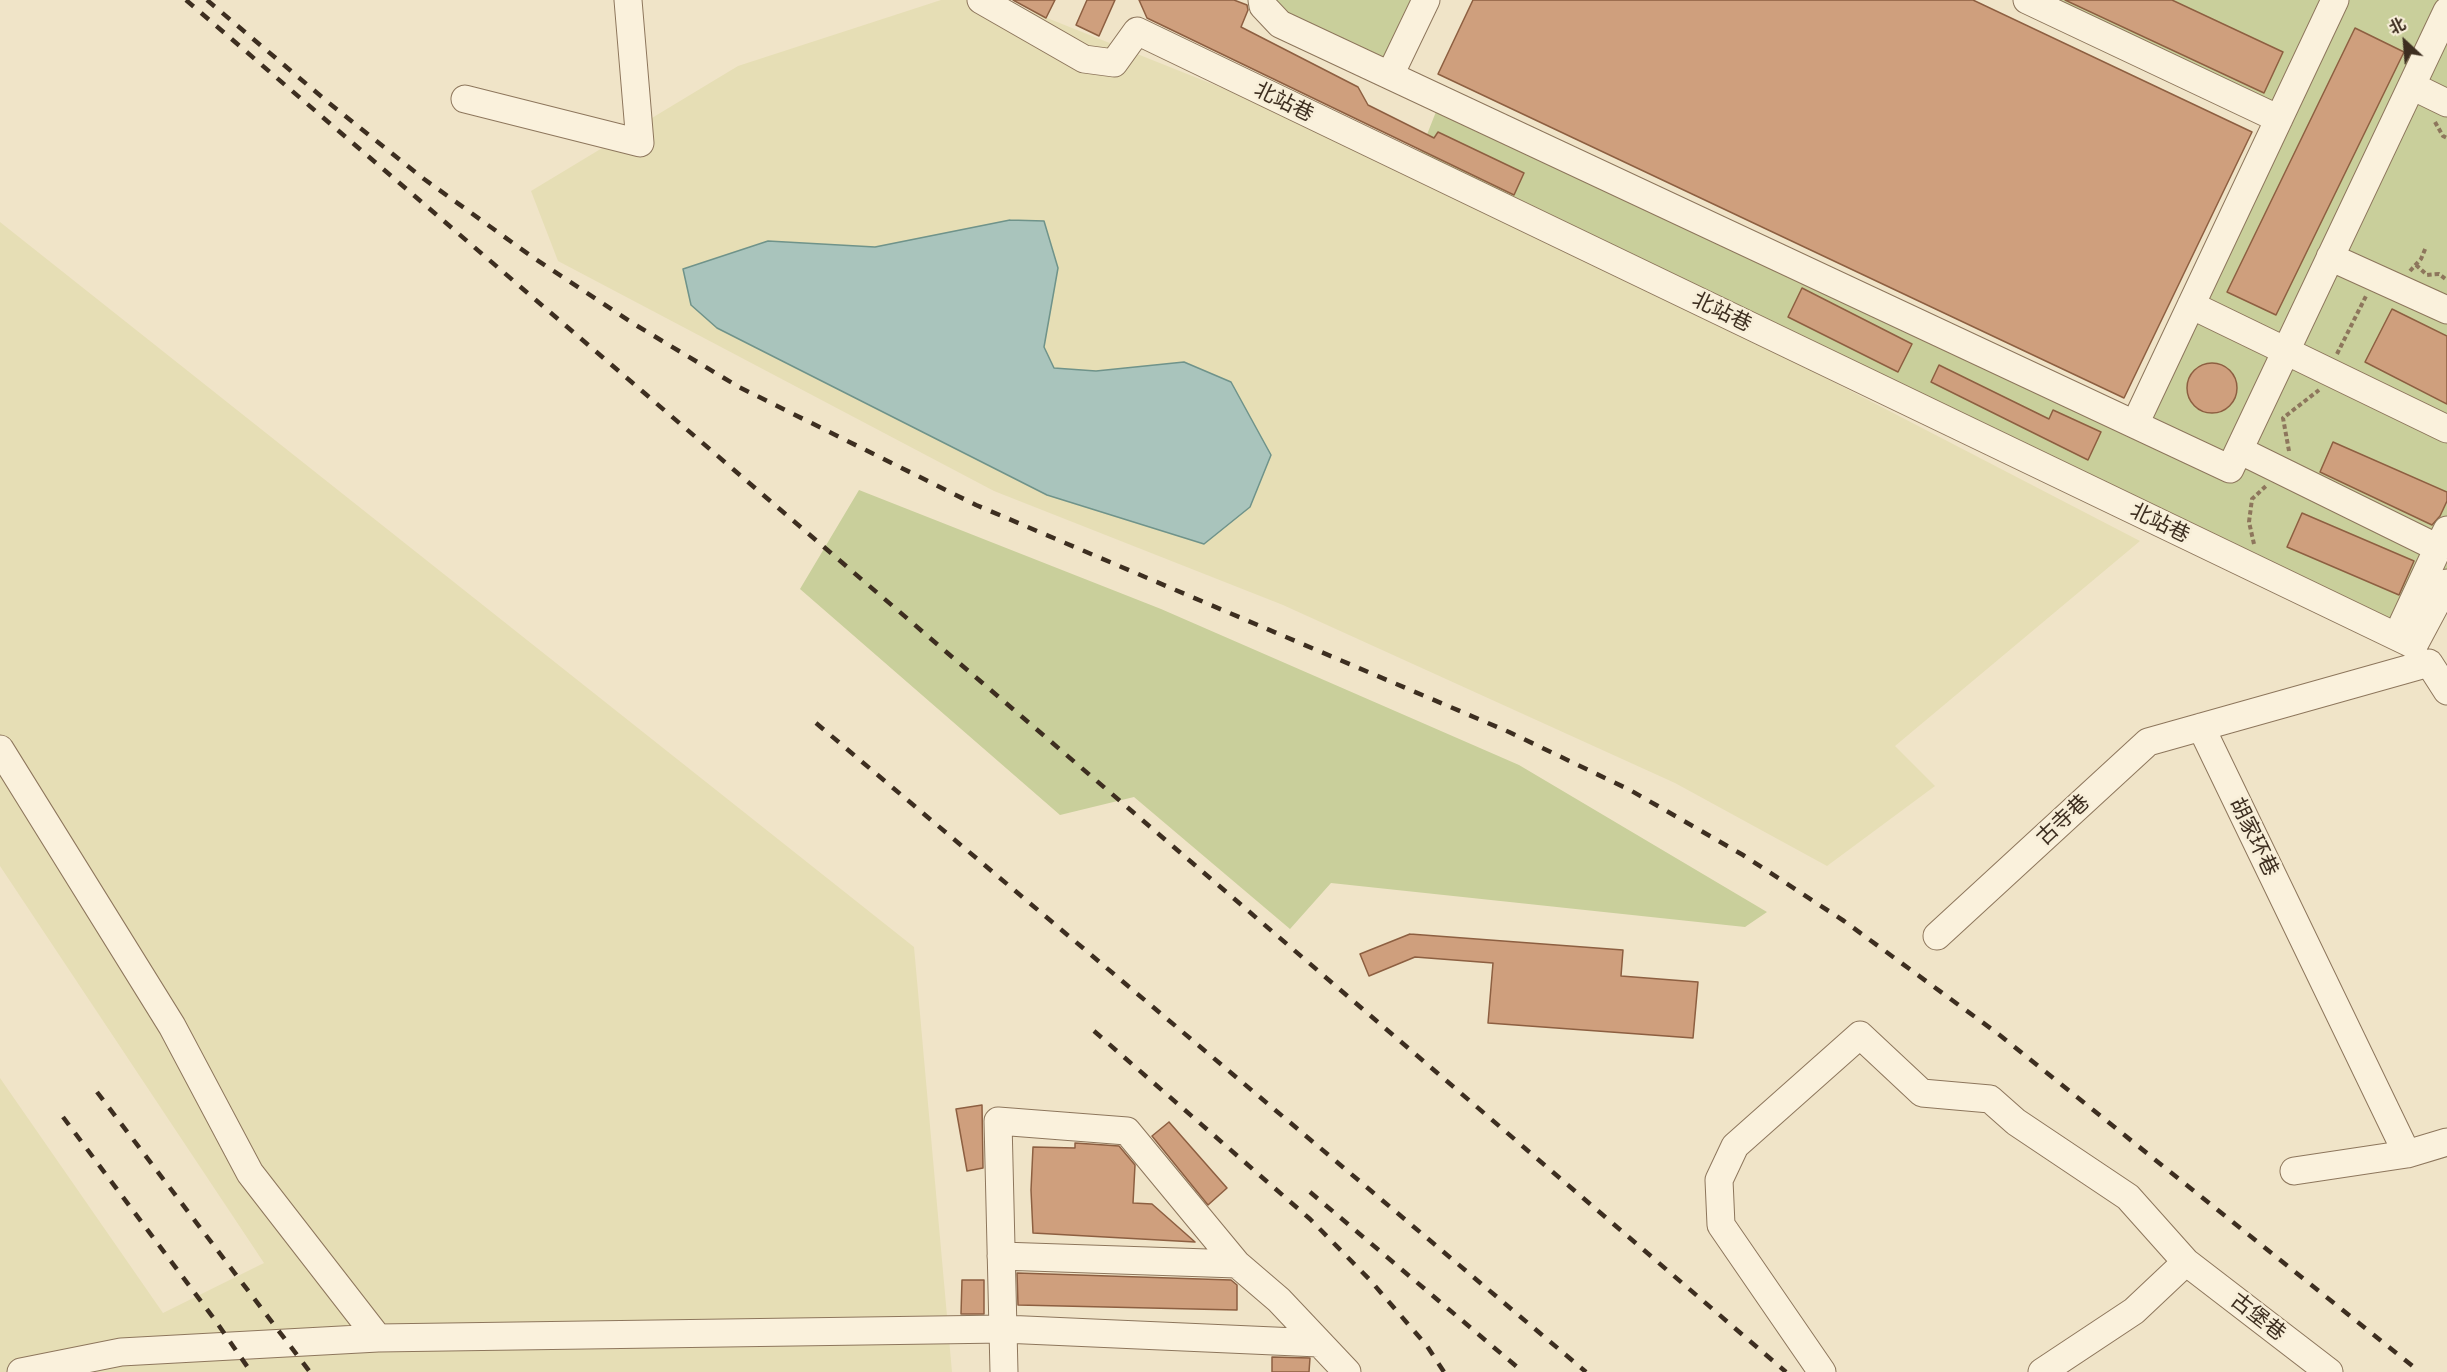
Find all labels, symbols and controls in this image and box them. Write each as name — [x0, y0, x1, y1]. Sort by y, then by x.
north arrow — [2375, 12, 2435, 72]
text: 北 — [2385, 12, 2409, 38]
street label: 北站巷 — [1250, 77, 1318, 127]
street label: 北站巷 — [1688, 287, 1756, 337]
street label: 北站巷 — [2126, 498, 2194, 548]
street label: 古寺巷 — [2031, 789, 2095, 851]
street label: 胡家环巷 — [2224, 794, 2284, 880]
street label: 古堡巷 — [2225, 1288, 2291, 1346]

